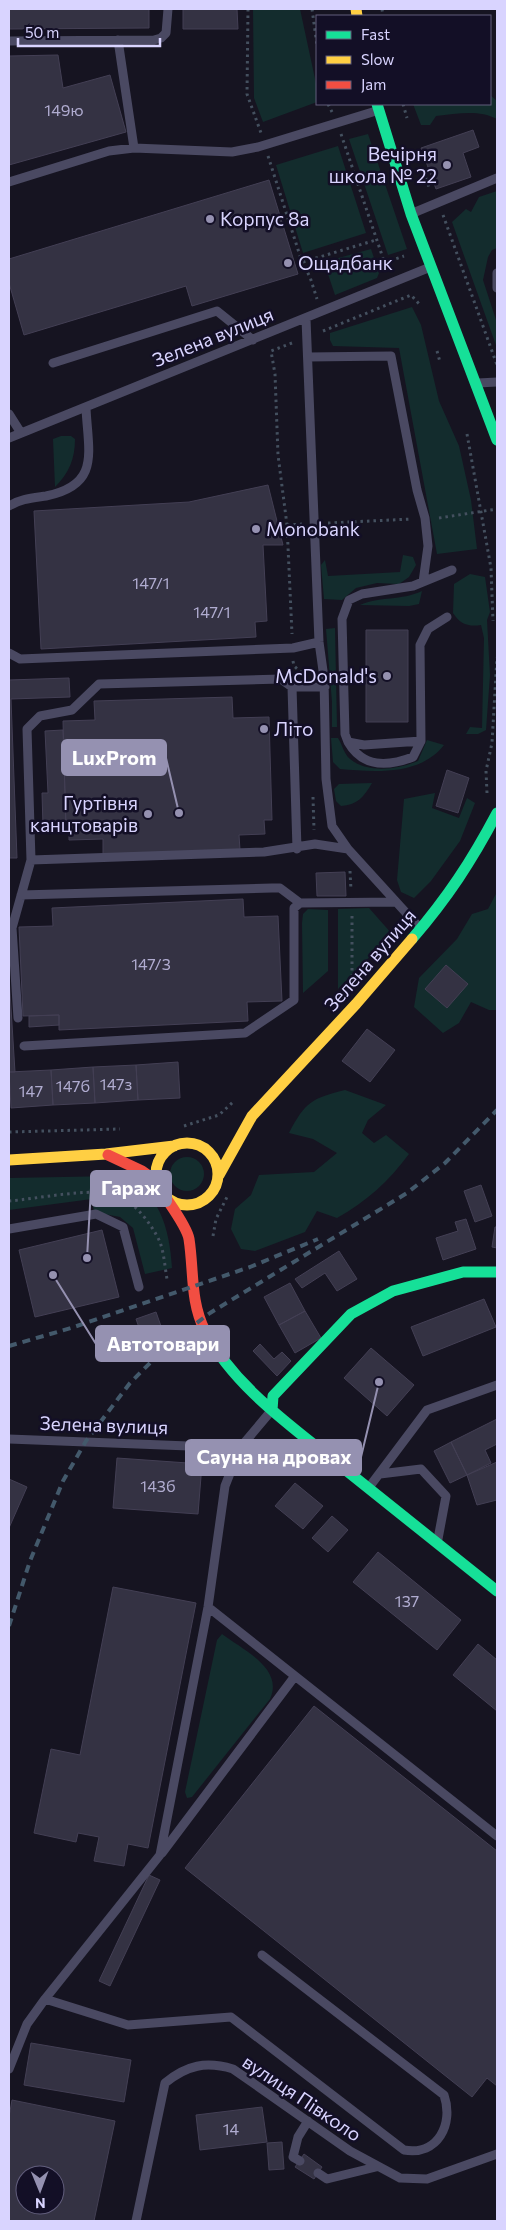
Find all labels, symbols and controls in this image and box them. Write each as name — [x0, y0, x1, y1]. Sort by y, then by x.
scale bar — [18, 15, 160, 47]
legend — [316, 15, 491, 105]
text: 50 m — [25, 23, 59, 41]
text: Fast — [361, 25, 390, 43]
text: Slow — [361, 50, 394, 68]
text: Jam — [361, 75, 386, 93]
house number: 149ю — [44, 100, 84, 119]
place label: Вечірня школа № 22 — [329, 142, 437, 187]
marker: Вечірня школа № 22 — [441, 159, 453, 171]
place label: Корпус 8а — [220, 207, 309, 230]
marker: Корпус 8а — [204, 213, 216, 225]
place label: Ощадбанк — [298, 251, 393, 274]
marker: Ощадбанк — [282, 257, 294, 269]
street label: Зелена вулиця — [149, 302, 277, 371]
place label: Monobank — [266, 517, 360, 540]
marker: Monobank — [250, 523, 262, 535]
house number: 147/1 — [132, 573, 170, 592]
house number: 147/1 — [193, 602, 231, 621]
place label: McDonald's — [275, 664, 377, 687]
marker: McDonald's — [381, 670, 393, 682]
place label: Літо — [274, 717, 313, 740]
marker: Літо — [258, 723, 270, 735]
callout: LuxProm — [62, 740, 166, 775]
text: LuxProm — [72, 745, 156, 769]
place label: Гуртівня канцтоварів — [30, 791, 138, 836]
marker: Гуртівня канцтоварів — [142, 808, 154, 820]
street label: Зелена вулиця — [319, 904, 420, 1016]
house number: 147/3 — [131, 954, 171, 973]
house number: 147з — [100, 1074, 132, 1093]
house number: 147б — [56, 1076, 90, 1095]
house number: 147 — [19, 1081, 43, 1100]
callout: Гараж — [91, 1171, 171, 1206]
text: Гараж — [101, 1175, 161, 1199]
callout: Автотовари — [96, 1326, 229, 1361]
text: Автотовари — [106, 1331, 220, 1355]
street label: Зелена вулиця — [39, 1411, 169, 1438]
callout: Сауна на дровах — [186, 1440, 361, 1475]
text: Сауна на дровах — [196, 1444, 352, 1468]
house number: 143б — [140, 1476, 176, 1495]
house number: 137 — [395, 1591, 419, 1610]
street label: вулиця Півколо — [239, 2049, 366, 2146]
house number: 14 — [223, 2119, 240, 2138]
north arrow — [15, 2165, 65, 2215]
text: N — [35, 2195, 46, 2212]

